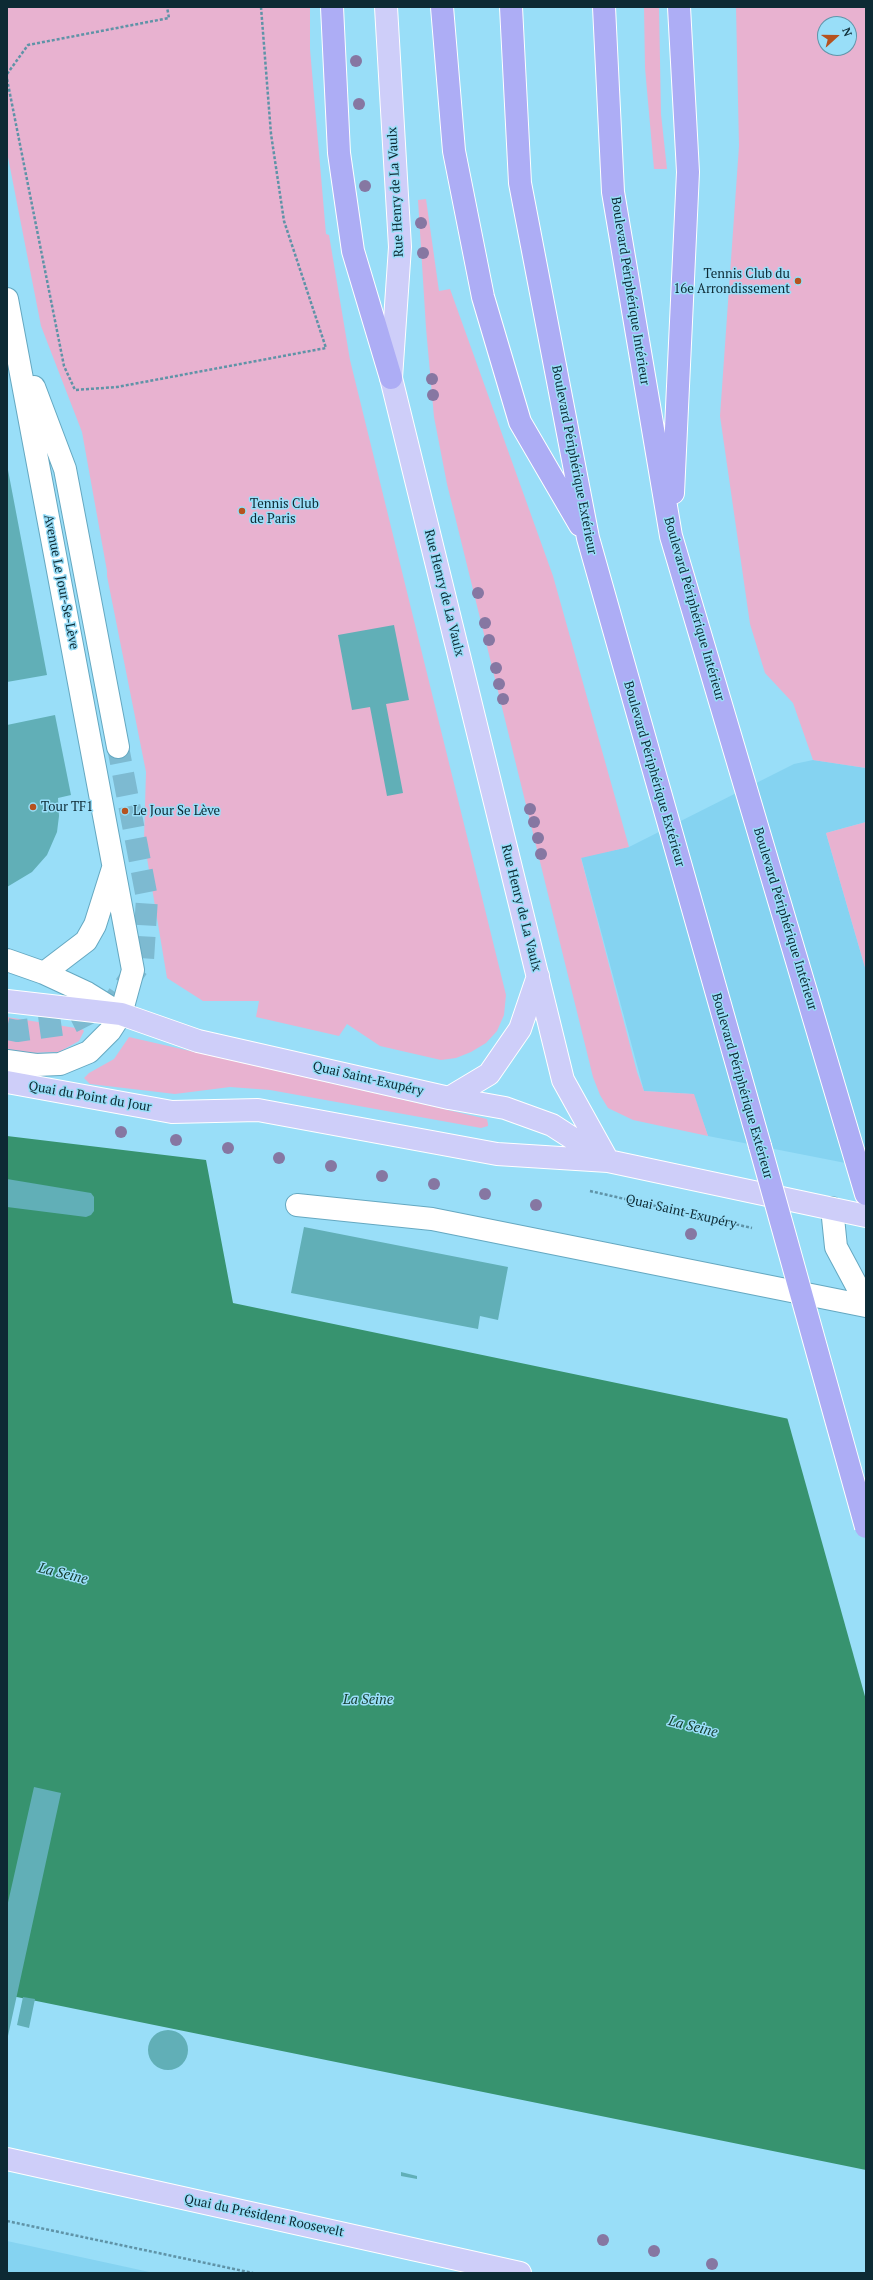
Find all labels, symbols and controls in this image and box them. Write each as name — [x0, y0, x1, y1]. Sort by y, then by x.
north arrow — [817, 16, 857, 56]
text: N — [839, 26, 855, 38]
street label: Rue Henry de La Vaulx — [385, 126, 407, 258]
street label: Boulevard Périphérique Intérieur — [607, 196, 653, 386]
place label: Tennis Club du 16e Arrondissement — [673, 266, 790, 297]
marker: Tennis Club du 16e Arrondissement — [793, 276, 803, 286]
street label: Boulevard Périphérique Extérieur — [548, 364, 600, 556]
place label: Tennis Club de Paris — [250, 496, 319, 527]
marker: Tennis Club de Paris — [237, 506, 247, 516]
street label: Avenue Le Jour-Se-Lève — [40, 513, 82, 651]
street label: Boulevard Périphérique Intérieur — [660, 515, 728, 703]
street label: Rue Henry de La Vaulx — [421, 528, 467, 658]
street label: Boulevard Périphérique Extérieur — [620, 679, 688, 869]
place label: Tour TF1 — [41, 799, 93, 815]
marker: Tour TF1 — [28, 802, 38, 812]
place label: Le Jour Se Lève — [133, 803, 220, 819]
marker: Le Jour Se Lève — [120, 806, 130, 816]
street label: Boulevard Périphérique Intérieur — [750, 826, 820, 1012]
street label: Rue Henry de La Vaulx — [498, 843, 544, 973]
street label: Boulevard Périphérique Extérieur — [708, 991, 776, 1181]
street label: Quai Saint-Exupéry — [311, 1059, 425, 1099]
street label: Quai du Point du Jour — [27, 1078, 153, 1116]
street label: Quai Saint-Exupéry — [624, 1192, 738, 1232]
water label: La Seine — [37, 1560, 89, 1588]
water label: La Seine — [343, 1692, 393, 1708]
water label: La Seine — [667, 1713, 719, 1741]
street label: Quai du Président Roosevelt — [183, 2191, 345, 2241]

